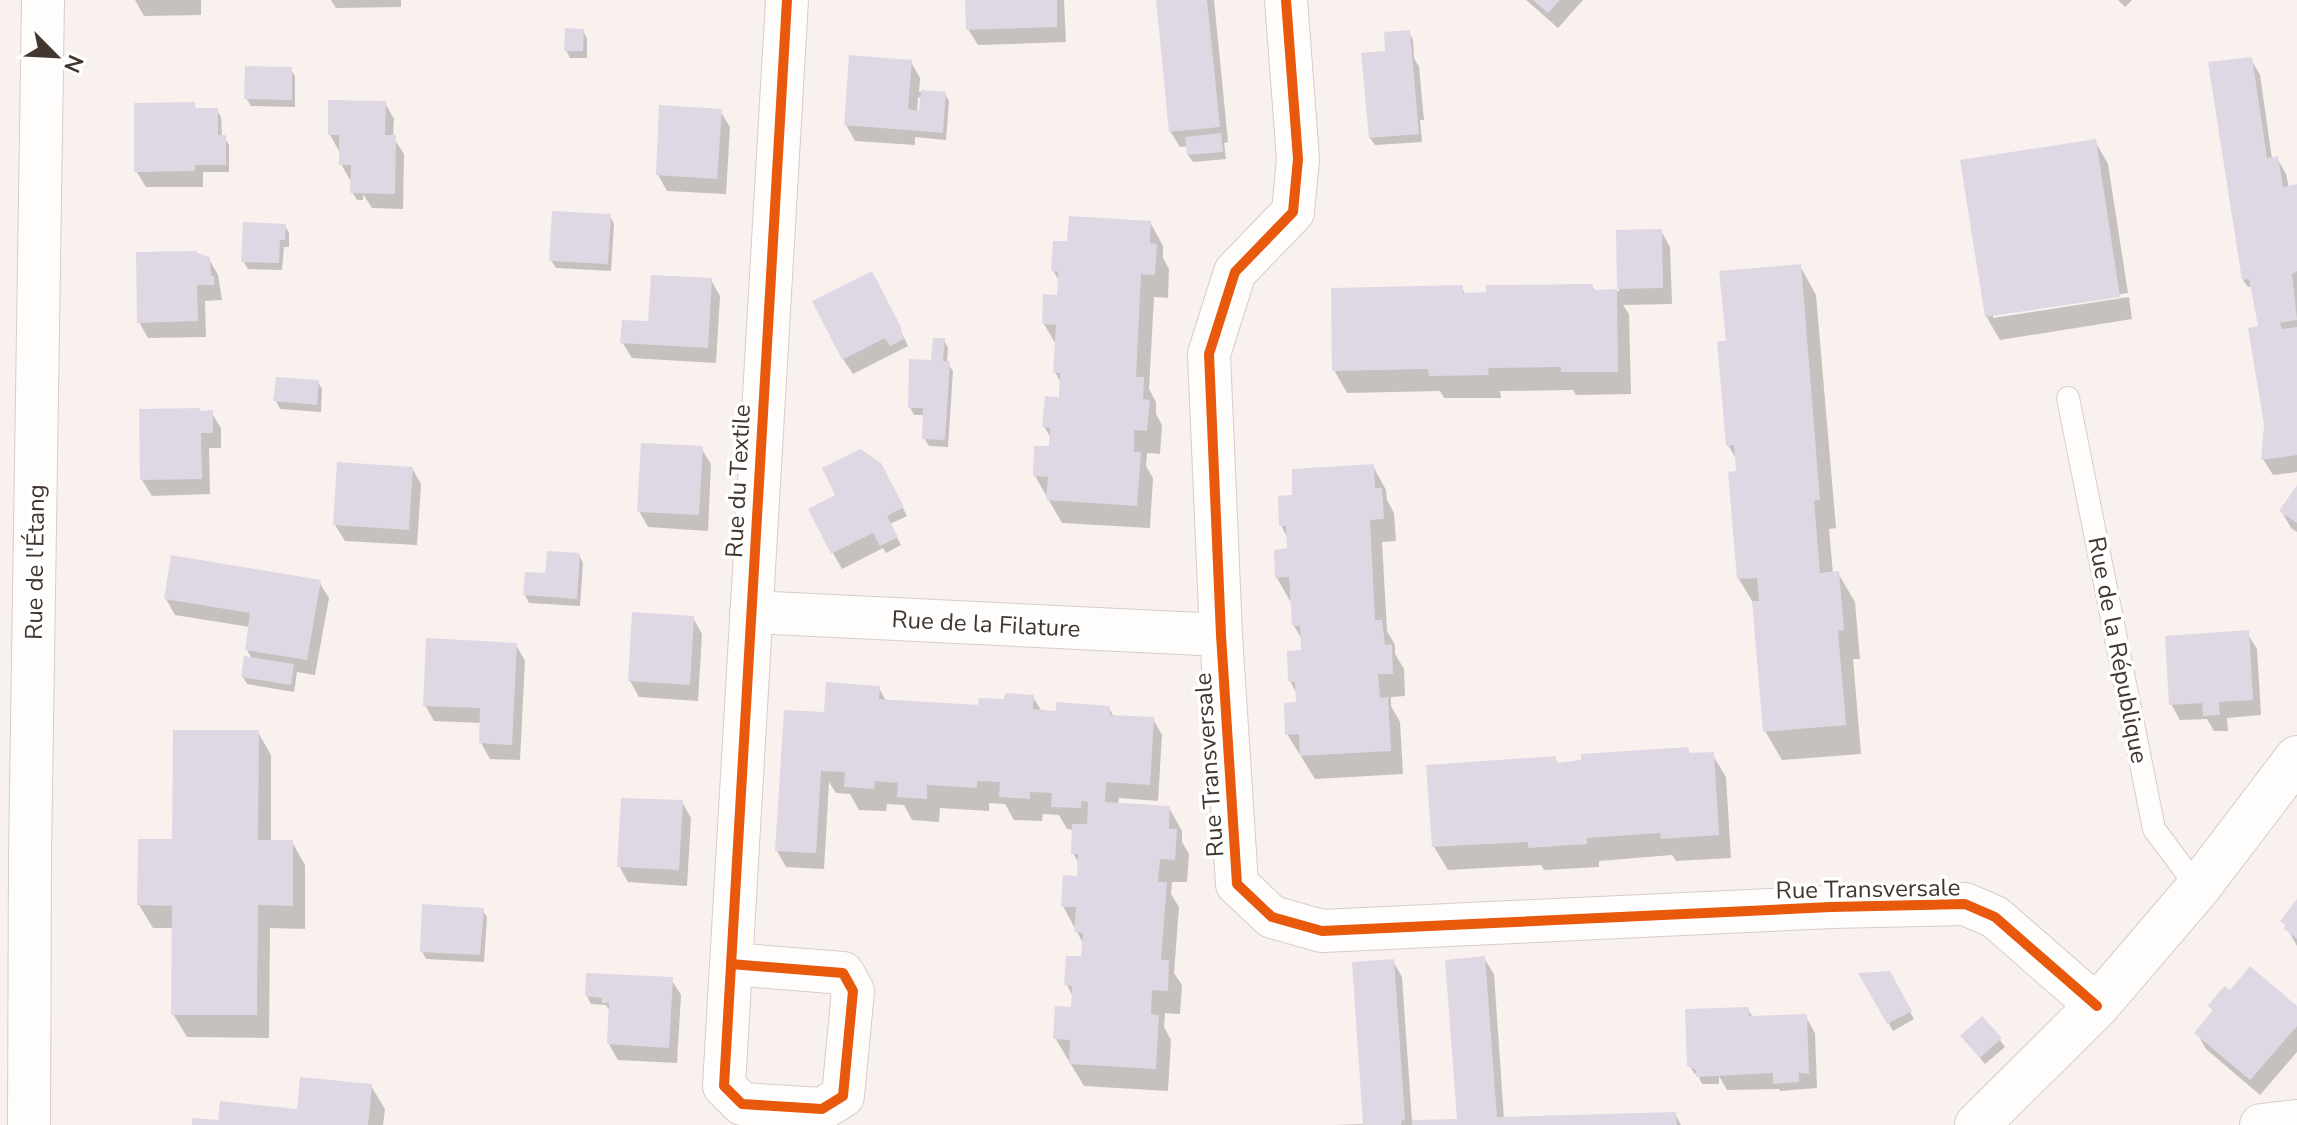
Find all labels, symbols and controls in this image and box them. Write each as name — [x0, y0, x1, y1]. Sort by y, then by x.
north arrow — [16, 16, 96, 96]
text: N — [56, 50, 90, 77]
street label: Rue du Textile — [718, 403, 758, 559]
street label: Rue de l'Étang — [18, 484, 52, 640]
street label: Rue de la République — [2080, 534, 2156, 766]
street label: Rue de la Filature — [891, 603, 1081, 645]
street label: Rue Transversale — [1187, 672, 1231, 858]
street label: Rue Transversale — [1775, 871, 1961, 907]

